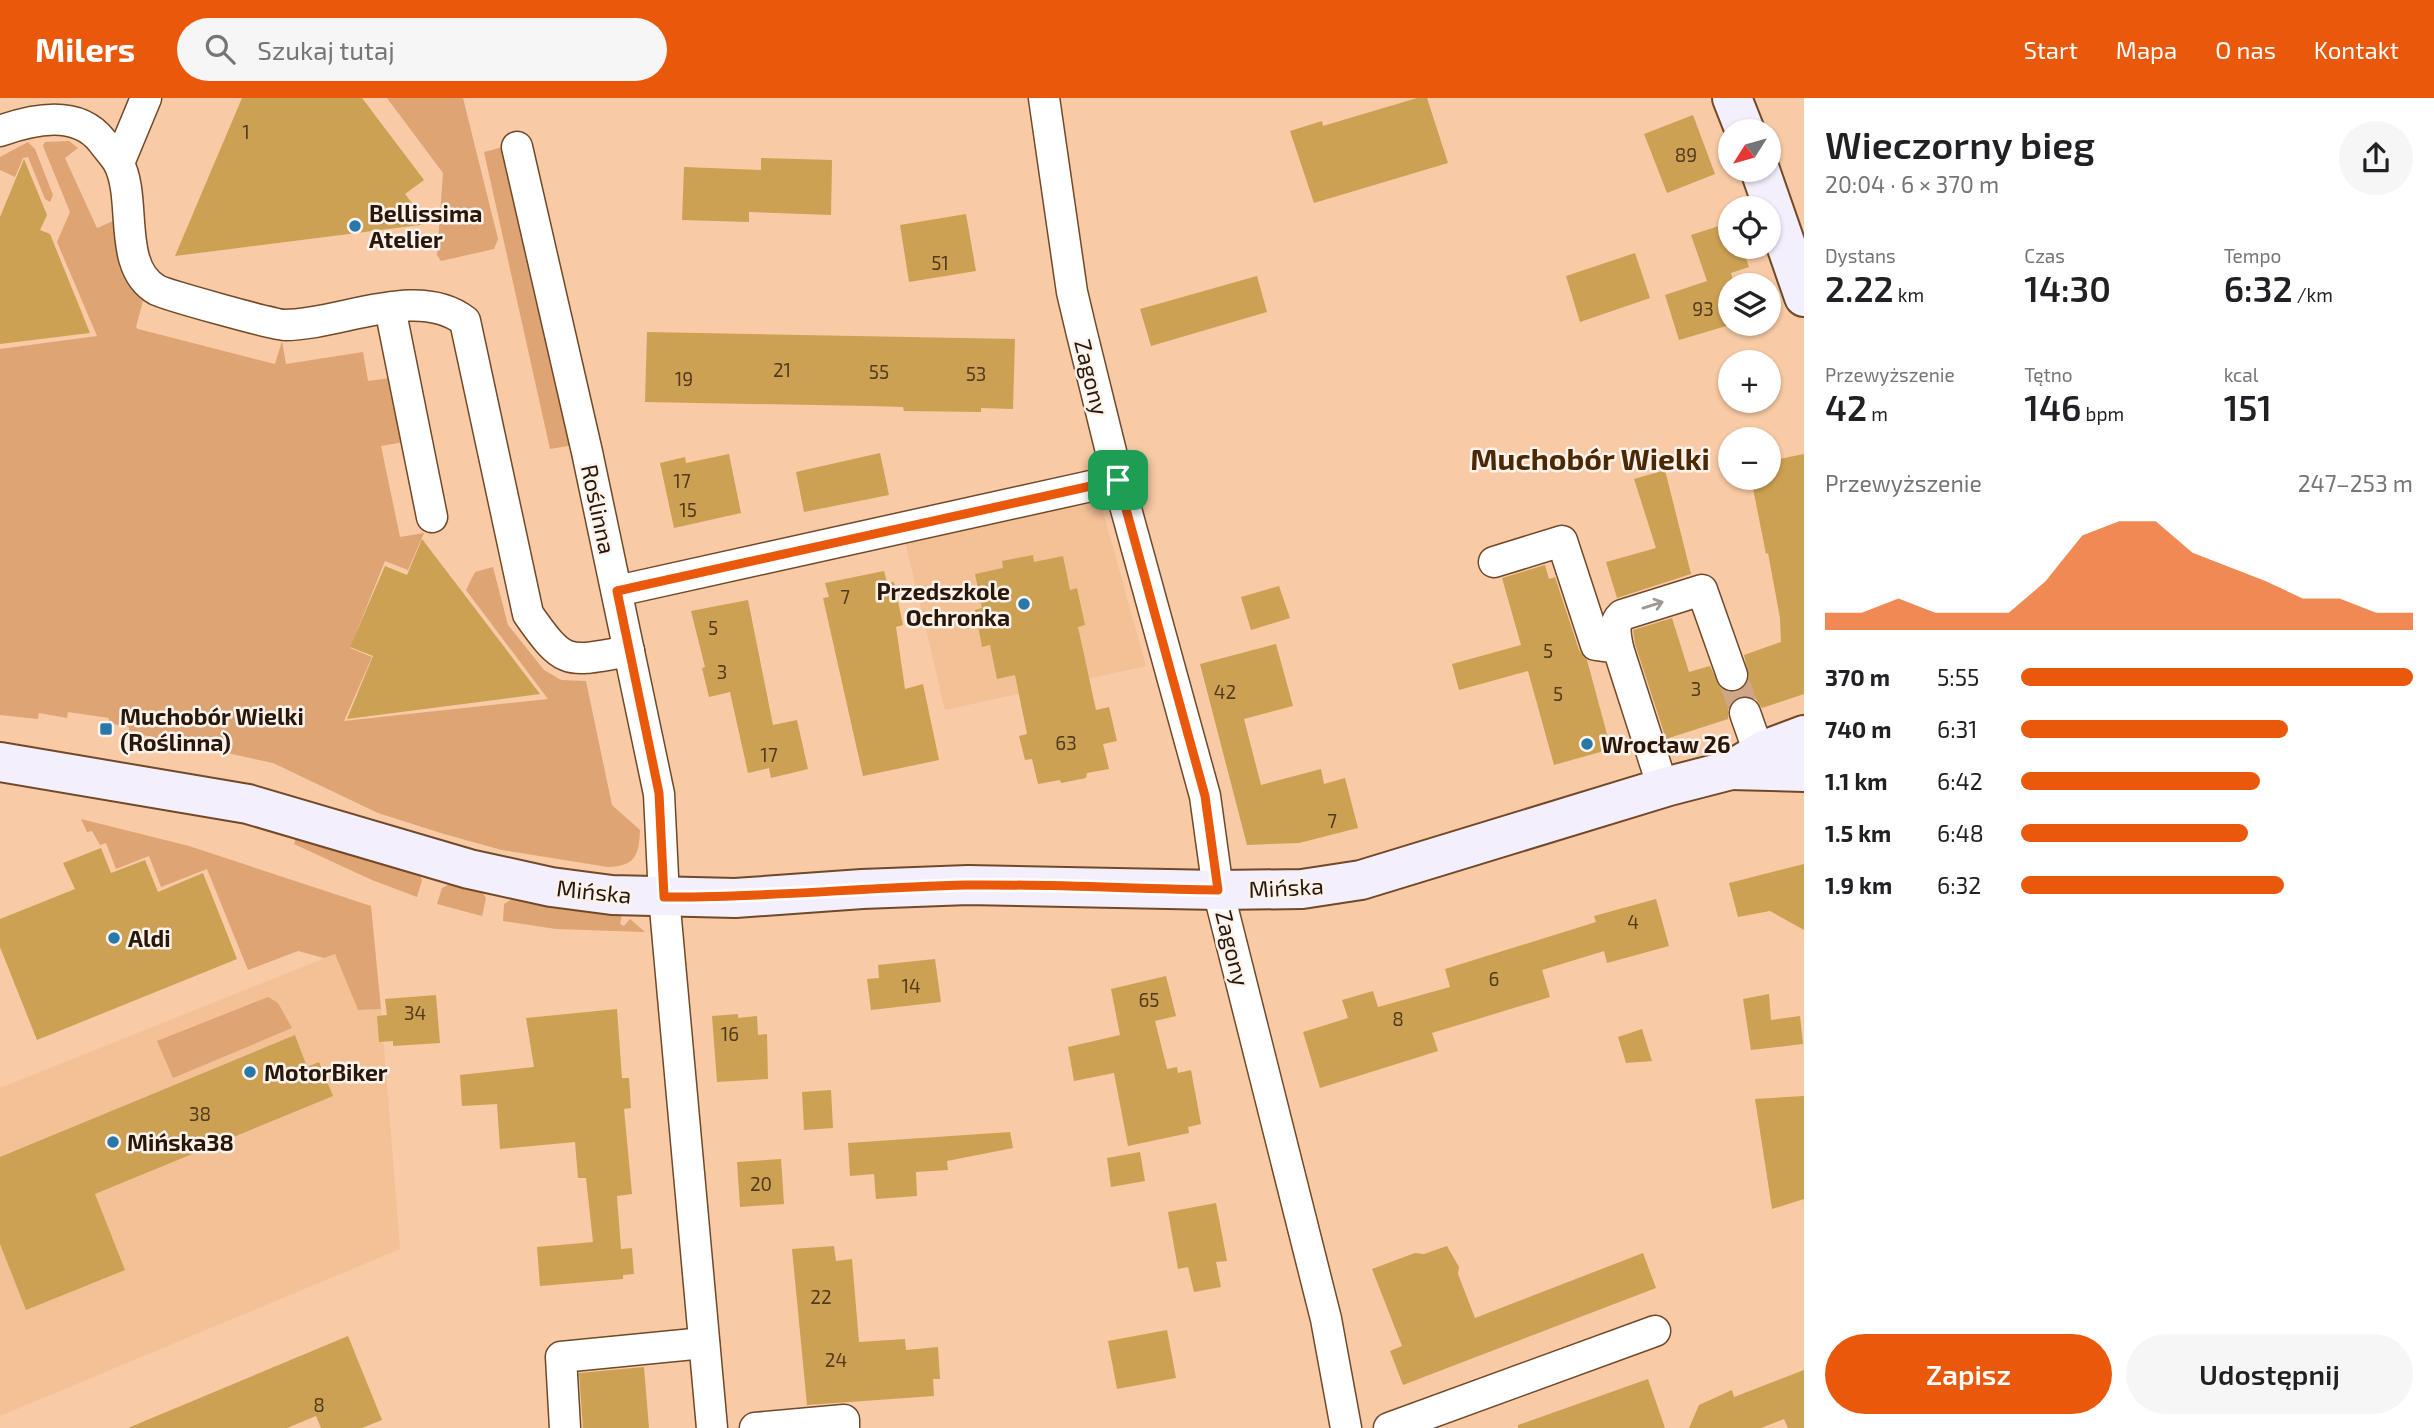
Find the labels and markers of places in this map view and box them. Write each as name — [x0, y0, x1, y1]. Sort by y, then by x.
place label: Bellissima Atelier — [369, 199, 482, 253]
marker: Bellissima Atelier — [347, 218, 363, 234]
pin — [1088, 450, 1148, 510]
place label: Przedszkole Ochronka — [876, 577, 1010, 631]
marker: Przedszkole Ochronka — [1016, 596, 1032, 612]
place label: Muchobór Wielki (Roślinna) — [120, 702, 304, 756]
marker: Muchobór Wielki (Roślinna) — [98, 721, 114, 737]
place label: Wrocław 26 — [1601, 730, 1730, 758]
marker: Wrocław 26 — [1579, 736, 1595, 752]
place label: Aldi — [128, 924, 171, 952]
marker: Aldi — [106, 930, 122, 946]
place label: MotorBiker — [264, 1058, 388, 1086]
marker: MotorBiker — [242, 1064, 258, 1080]
place label: Mińska38 — [127, 1128, 234, 1156]
marker: Mińska38 — [105, 1134, 121, 1150]

